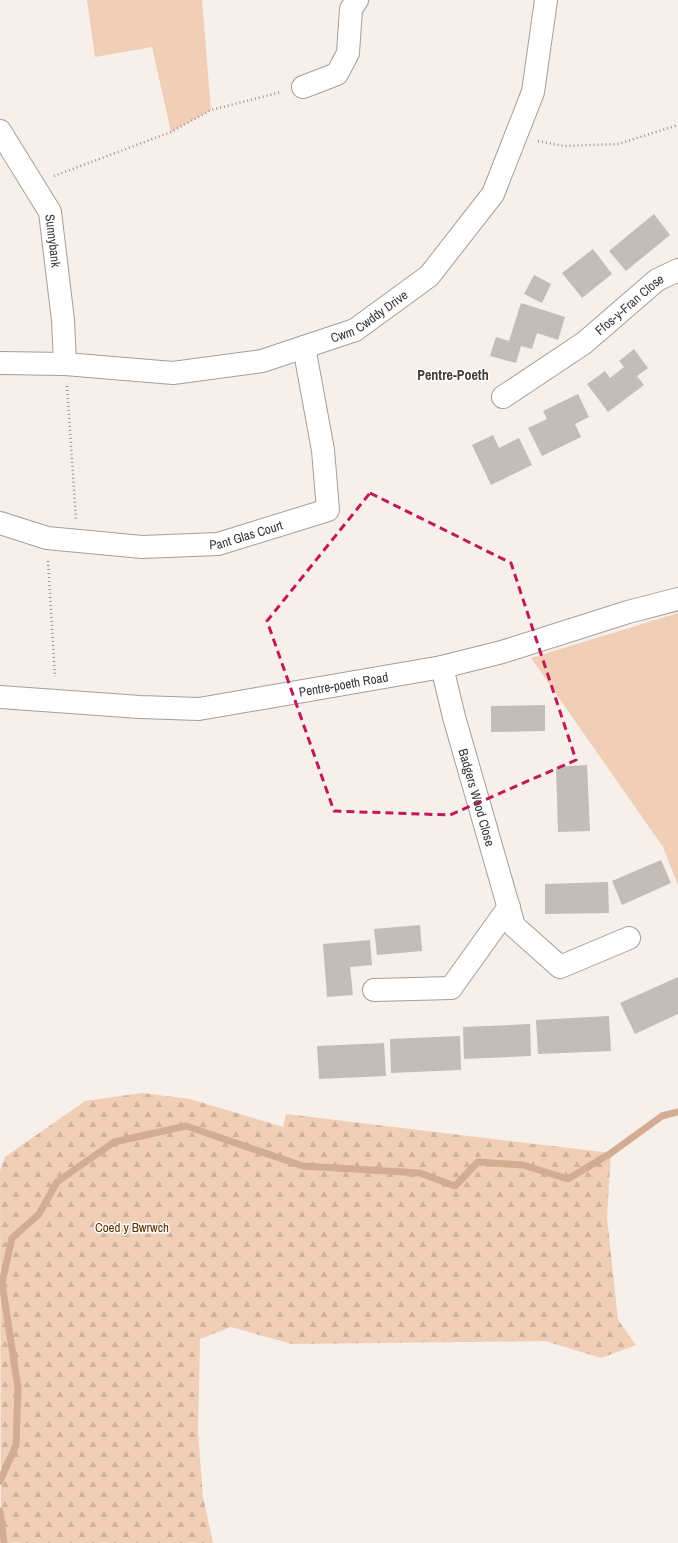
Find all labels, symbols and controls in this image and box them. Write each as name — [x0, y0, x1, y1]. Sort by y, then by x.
street label: Sunnybank — [42, 213, 65, 269]
street label: Ffos-y-Fran Close — [591, 270, 666, 338]
street label: Cwm Cwddy Drive — [328, 286, 411, 346]
district label: Pentre-Poeth — [417, 366, 489, 384]
street label: Pant Glas Court — [209, 516, 285, 553]
street label: Pentre-poeth Road — [298, 668, 389, 700]
street label: Badgers Wood Close — [455, 747, 499, 848]
park label: Coed y Bwrwch — [95, 1219, 169, 1236]

